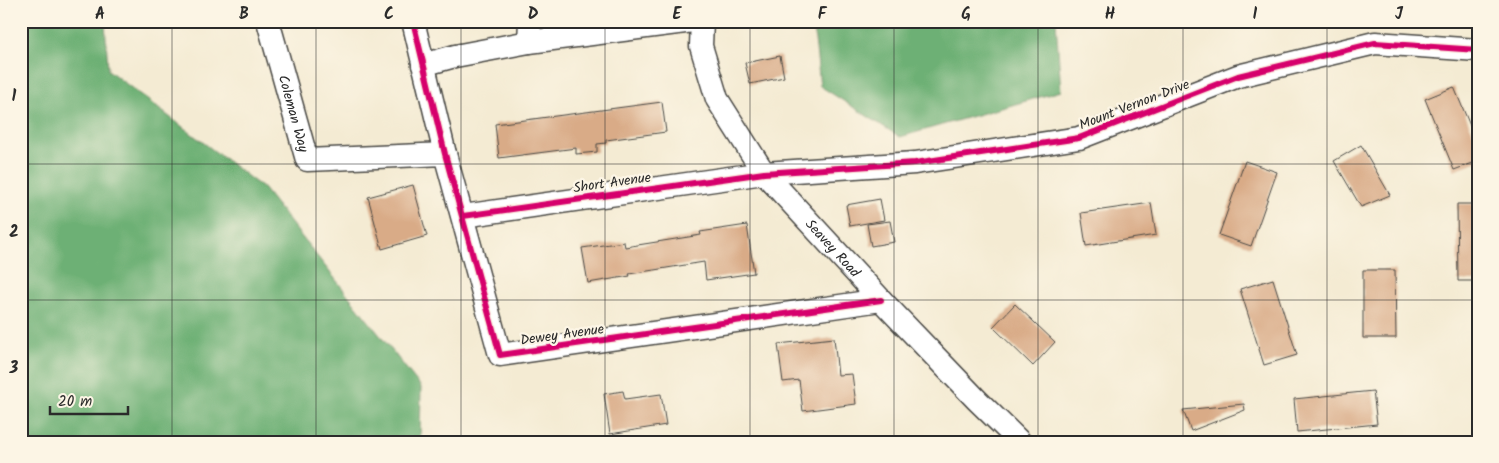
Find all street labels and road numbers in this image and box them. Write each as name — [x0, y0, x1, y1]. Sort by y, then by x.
street label: Coleman Way — [272, 72, 314, 155]
street label: Mount Vernon Drive — [1076, 73, 1194, 136]
street label: Short Avenue — [572, 167, 653, 199]
street label: Seavey Road — [800, 214, 866, 284]
street label: Dewey Avenue — [519, 318, 606, 352]

